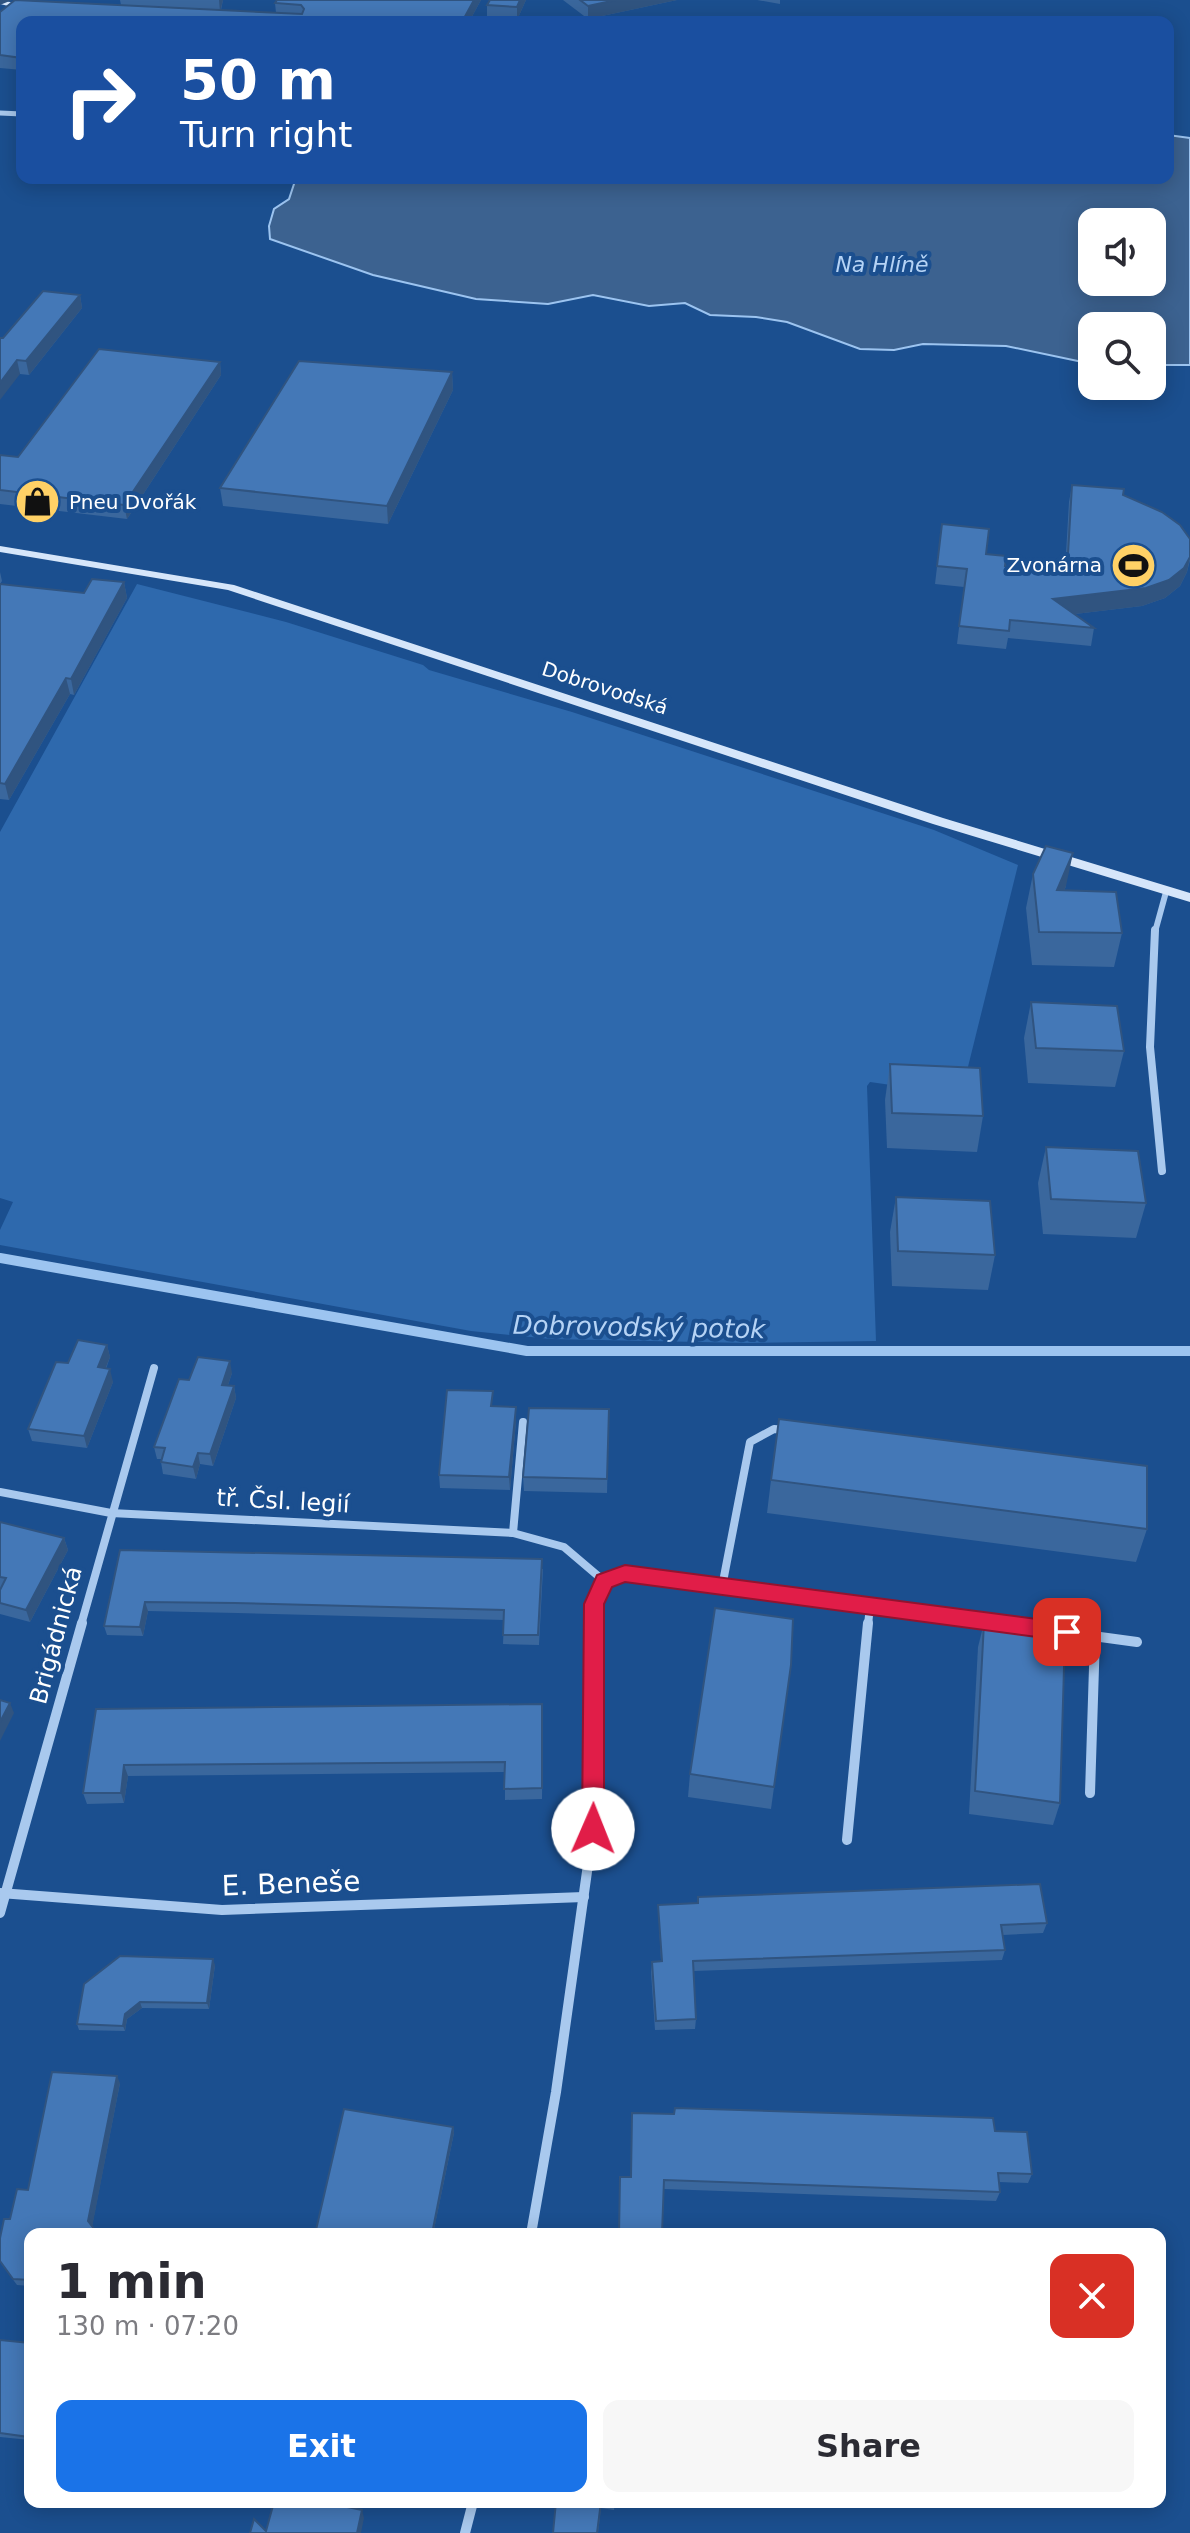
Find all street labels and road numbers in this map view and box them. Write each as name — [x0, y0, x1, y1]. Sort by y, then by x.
street label: Dobrovodská — [539, 656, 671, 720]
street label: tř. Čsl. legií — [216, 1482, 352, 1519]
street label: Brigádnická — [24, 1563, 88, 1707]
street label: E. Beneše — [221, 1865, 361, 1902]

